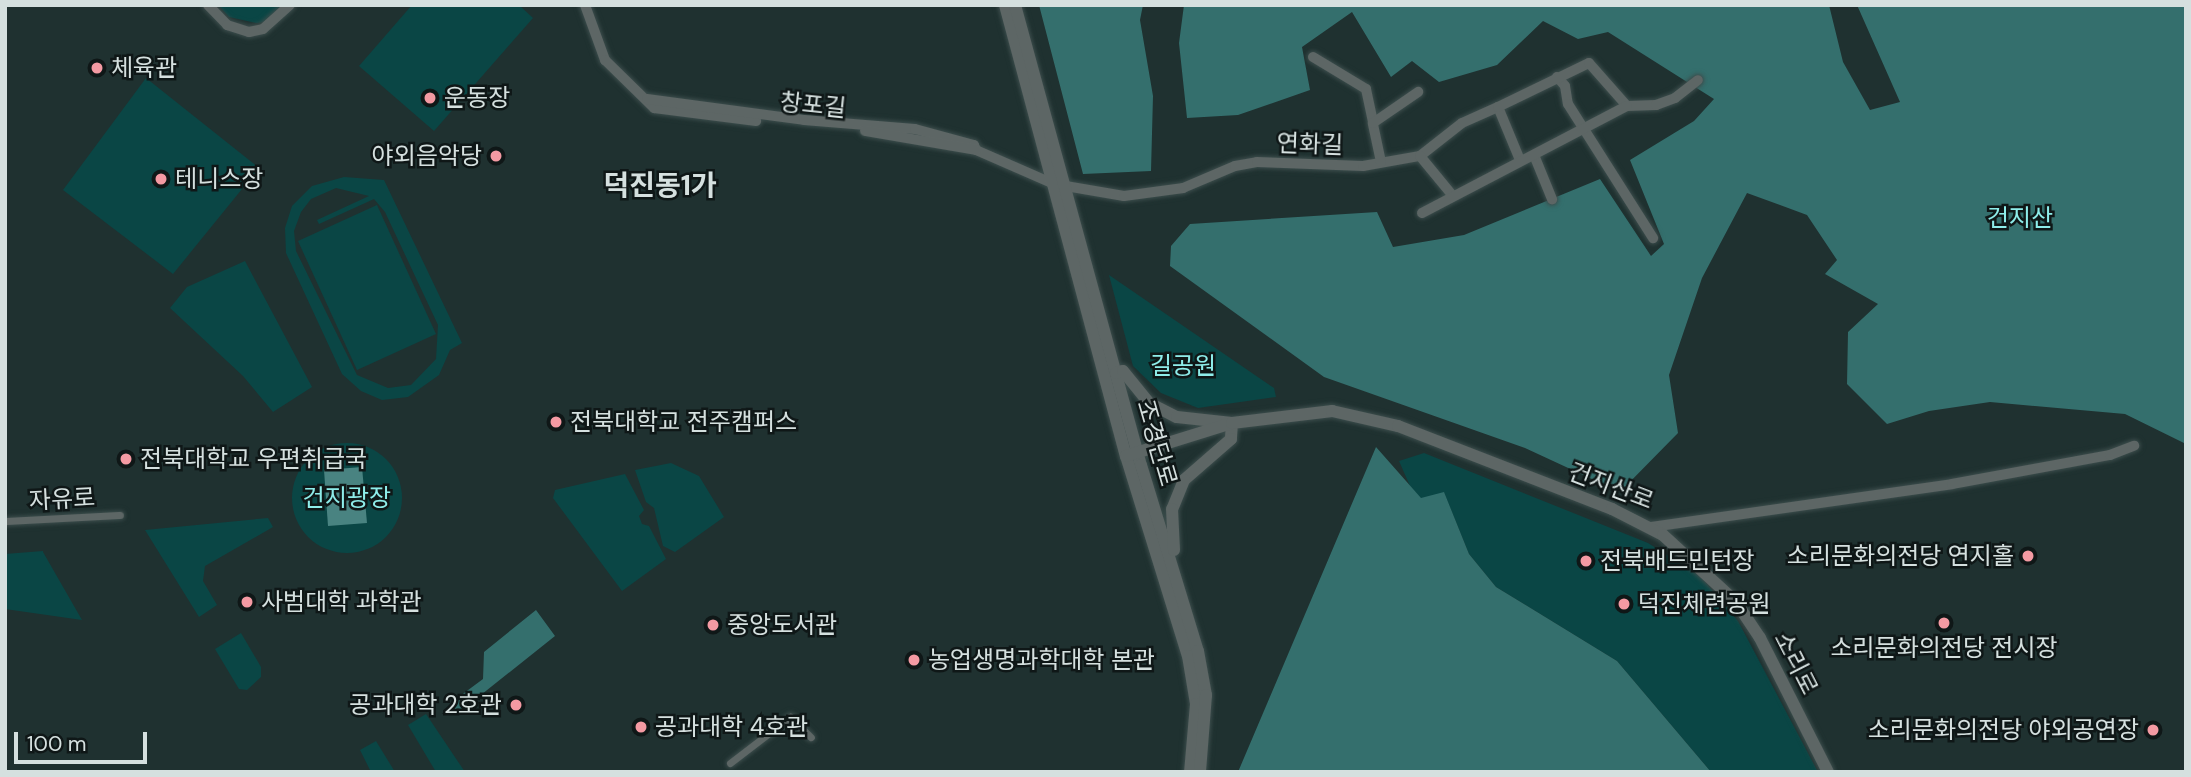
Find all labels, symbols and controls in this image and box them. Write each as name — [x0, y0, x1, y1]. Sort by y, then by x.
place label: 체육관 — [111, 54, 177, 82]
marker: 체육관 — [89, 60, 105, 76]
place label: 운동장 — [444, 84, 510, 112]
street label: 창포길 — [779, 87, 847, 123]
marker: 운동장 — [422, 90, 438, 106]
street label: 연화길 — [1276, 128, 1344, 160]
place label: 야외음악당 — [372, 142, 482, 170]
marker: 야외음악당 — [488, 148, 504, 164]
place label: 테니스장 — [175, 165, 263, 193]
district label: 덕진동1가 — [603, 169, 717, 203]
marker: 테니스장 — [153, 171, 169, 187]
park label: 건지산 — [1987, 204, 2053, 232]
park label: 길공원 — [1150, 352, 1216, 380]
street label: 조경단로 — [1131, 397, 1183, 489]
place label: 전북대학교 전주캠퍼스 — [570, 408, 797, 436]
marker: 전북대학교 전주캠퍼스 — [548, 414, 564, 430]
place label: 전북대학교 우편취급국 — [140, 445, 367, 473]
marker: 전북대학교 우편취급국 — [118, 451, 134, 467]
street label: 건지산로 — [1565, 457, 1657, 515]
street label: 자유로 — [28, 483, 96, 515]
park label: 건지광장 — [303, 484, 391, 512]
place label: 소리문화의전당 연지홀 — [1787, 542, 2014, 570]
place label: 전북배드민턴장 — [1600, 547, 1755, 575]
marker: 소리문화의전당 연지홀 — [2020, 548, 2036, 564]
marker: 전북배드민턴장 — [1578, 553, 1594, 569]
place label: 사범대학 과학관 — [261, 588, 422, 616]
place label: 덕진체련공원 — [1638, 590, 1770, 618]
marker: 사범대학 과학관 — [239, 594, 255, 610]
marker: 덕진체련공원 — [1616, 596, 1632, 612]
place label: 중앙도서관 — [727, 611, 837, 639]
marker: 소리문화의전당 전시장 — [1936, 615, 1952, 631]
marker: 중앙도서관 — [705, 617, 721, 633]
street label: 소리로 — [1768, 627, 1824, 699]
place label: 소리문화의전당 전시장 — [1830, 634, 2058, 662]
place label: 농업생명과학대학 본관 — [928, 646, 1155, 674]
marker: 농업생명과학대학 본관 — [906, 652, 922, 668]
place label: 공과대학 2호관 — [349, 691, 502, 719]
marker: 공과대학 2호관 — [508, 697, 524, 713]
place label: 공과대학 4호관 — [655, 713, 808, 741]
place label: 소리문화의전당 야외공연장 — [1868, 716, 2139, 744]
scale bar — [18, 718, 150, 762]
marker: 공과대학 4호관 — [633, 719, 649, 735]
marker: 소리문화의전당 야외공연장 — [2145, 722, 2161, 738]
text: 100 m — [27, 730, 87, 758]

